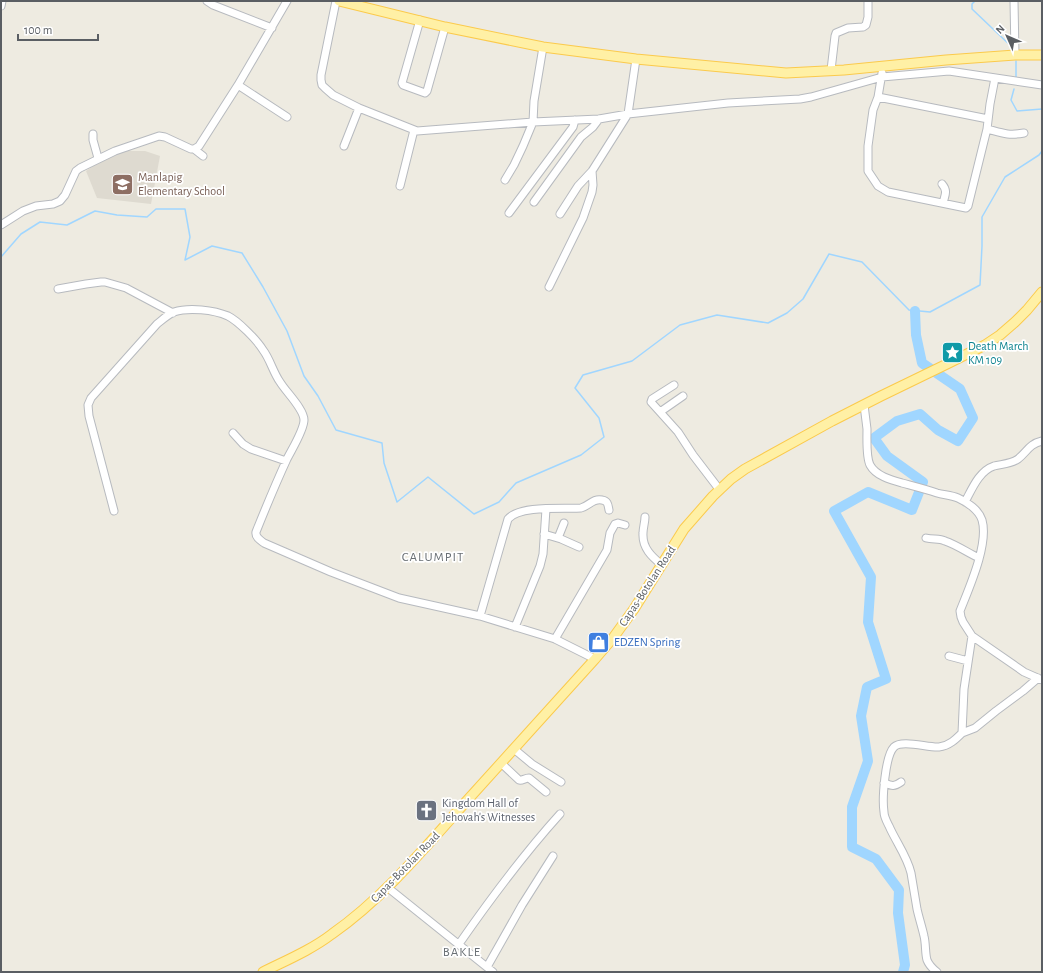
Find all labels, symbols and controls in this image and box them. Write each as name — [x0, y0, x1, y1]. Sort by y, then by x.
scale bar — [18, 16, 98, 42]
north arrow — [987, 16, 1027, 56]
text: N — [994, 23, 1007, 36]
text: 100 m — [24, 24, 52, 36]
school or university icon: Manlapig Elementary School — [110, 171, 136, 197]
place label: Manlapig Elementary School — [138, 171, 225, 198]
place icon: Death March KM 109 — [939, 340, 965, 366]
place label: Death March KM 109 — [968, 340, 1028, 366]
street label: Capas-Botolan Road — [617, 544, 677, 628]
district label: CALUMPIT — [402, 551, 464, 564]
shop icon: EDZEN Spring — [585, 629, 611, 655]
place label: EDZEN Spring — [614, 636, 680, 648]
church icon: Kingdom Hall of Jehovah's Witnesses — [414, 797, 440, 823]
place label: Kingdom Hall of Jehovah's Witnesses — [442, 797, 535, 823]
street label: Capas-Botolan Road — [368, 829, 442, 905]
district label: BAKLE — [443, 946, 481, 959]

